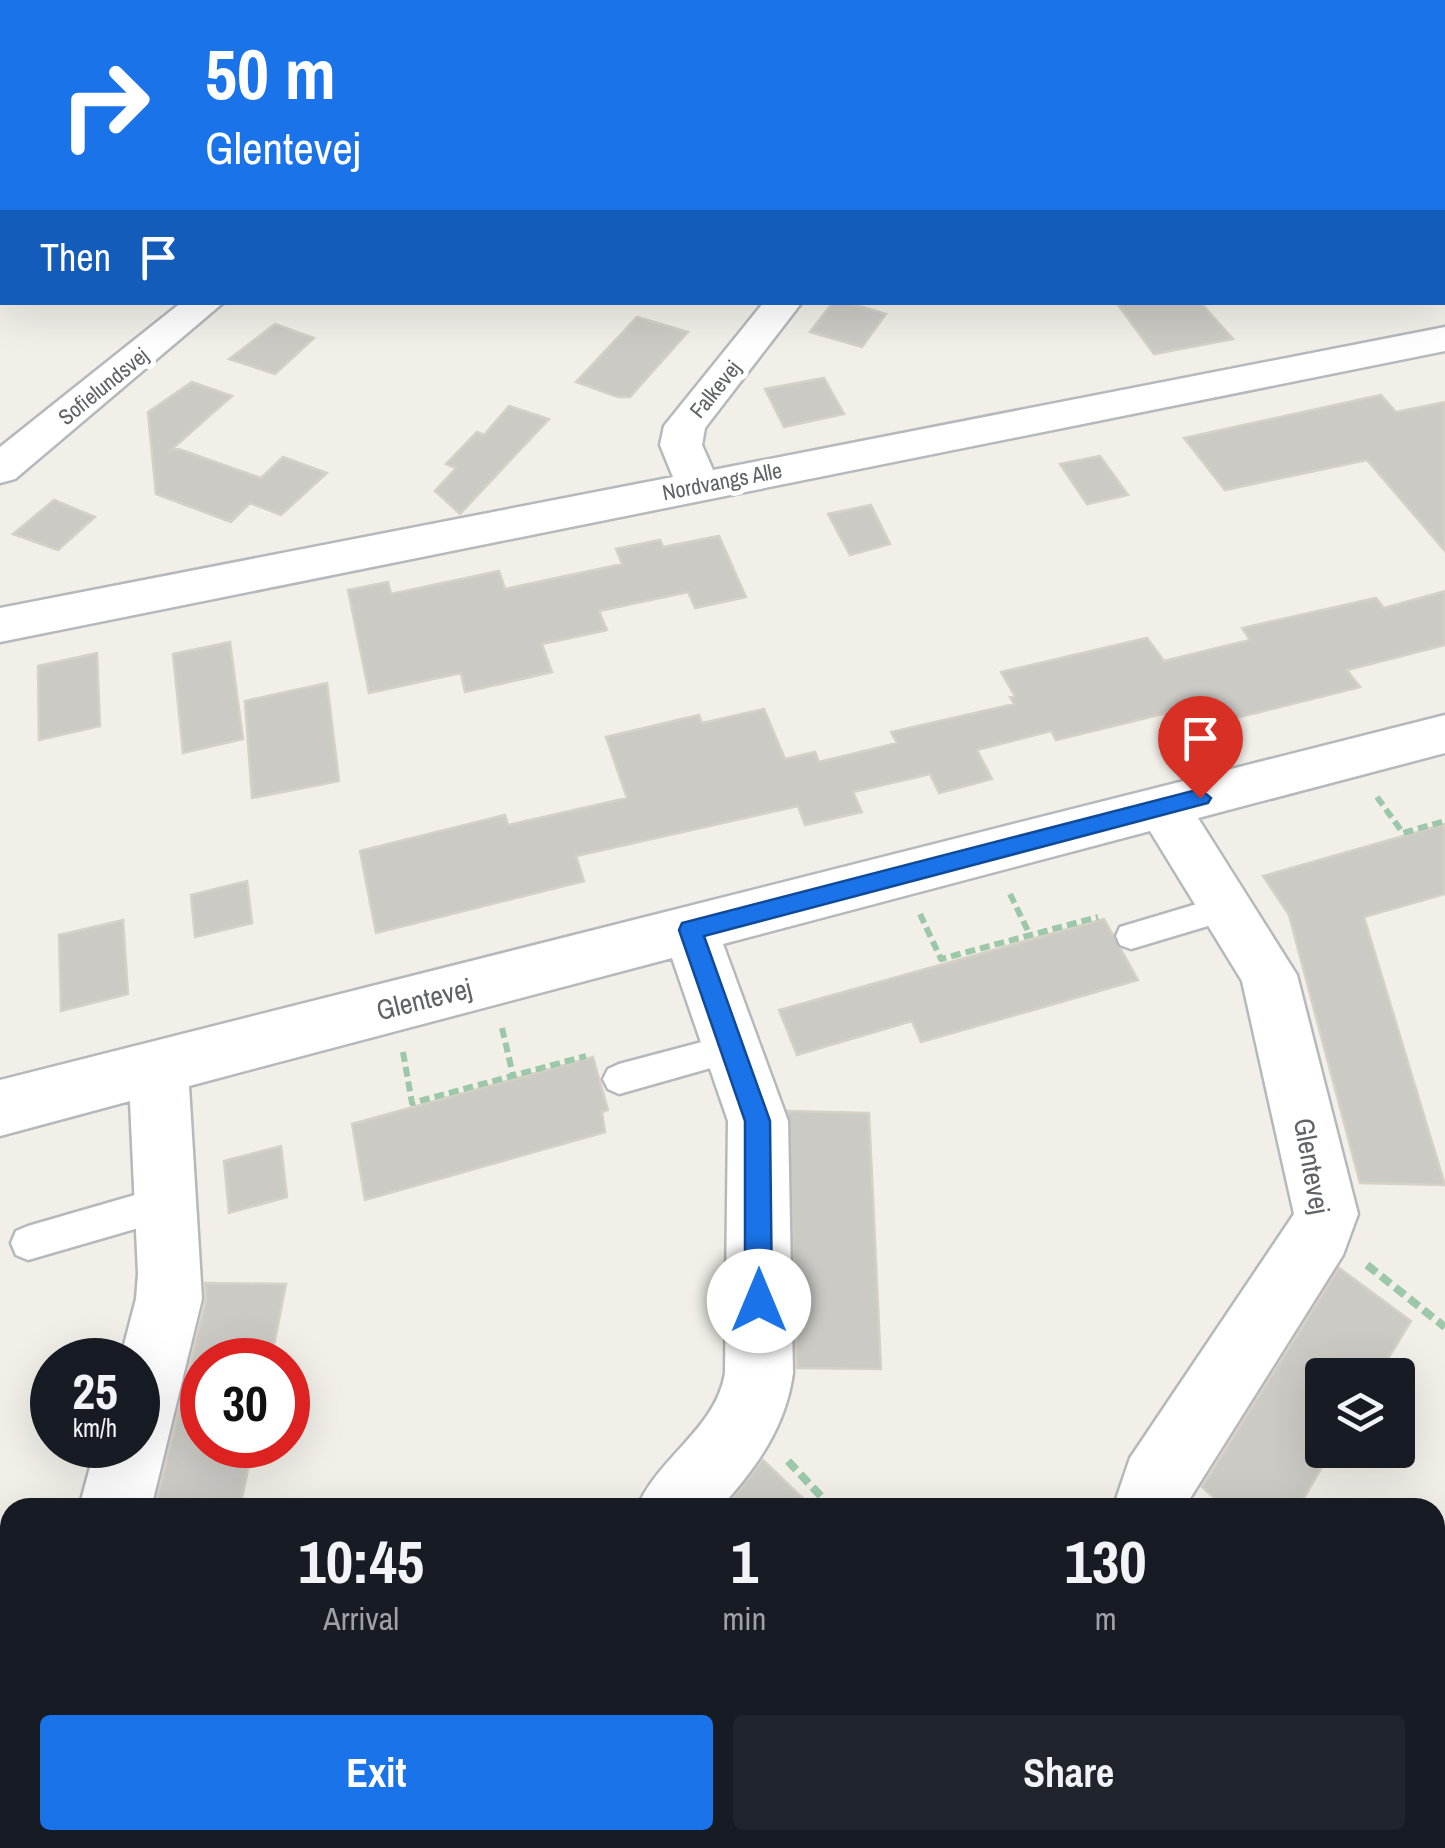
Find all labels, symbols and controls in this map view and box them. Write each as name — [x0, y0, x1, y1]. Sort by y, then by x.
text: 50 m — [205, 27, 336, 121]
icon: right — [40, 40, 170, 170]
text: Glentevej — [205, 117, 361, 178]
icon: arrive — [131, 230, 186, 285]
text: Then — [40, 232, 111, 283]
street label: Sofielundsvej — [51, 340, 155, 432]
street label: Falkevej — [682, 354, 748, 424]
street label: Nordvangs Alle — [660, 455, 784, 507]
pin — [1158, 696, 1243, 799]
icon: arrive — [1173, 711, 1228, 766]
street label: Glentevej — [372, 969, 476, 1029]
street label: Glentevej — [1285, 1115, 1339, 1217]
position arrow — [707, 1249, 811, 1353]
speed limit sign: 30 — [180, 1338, 310, 1468]
text: 25 — [72, 1357, 118, 1425]
map controls — [1305, 1358, 1415, 1468]
button: layers — [1305, 1358, 1415, 1468]
text: km/h — [73, 1411, 117, 1445]
text: 10:45 — [298, 1521, 424, 1602]
text: 1 — [731, 1521, 758, 1602]
text: 130 — [1065, 1521, 1147, 1602]
text: Arrival — [323, 1597, 399, 1640]
text: min — [722, 1597, 766, 1640]
text: m — [1095, 1597, 1117, 1640]
button: Exit — [40, 1715, 713, 1830]
button: Share — [733, 1715, 1405, 1830]

